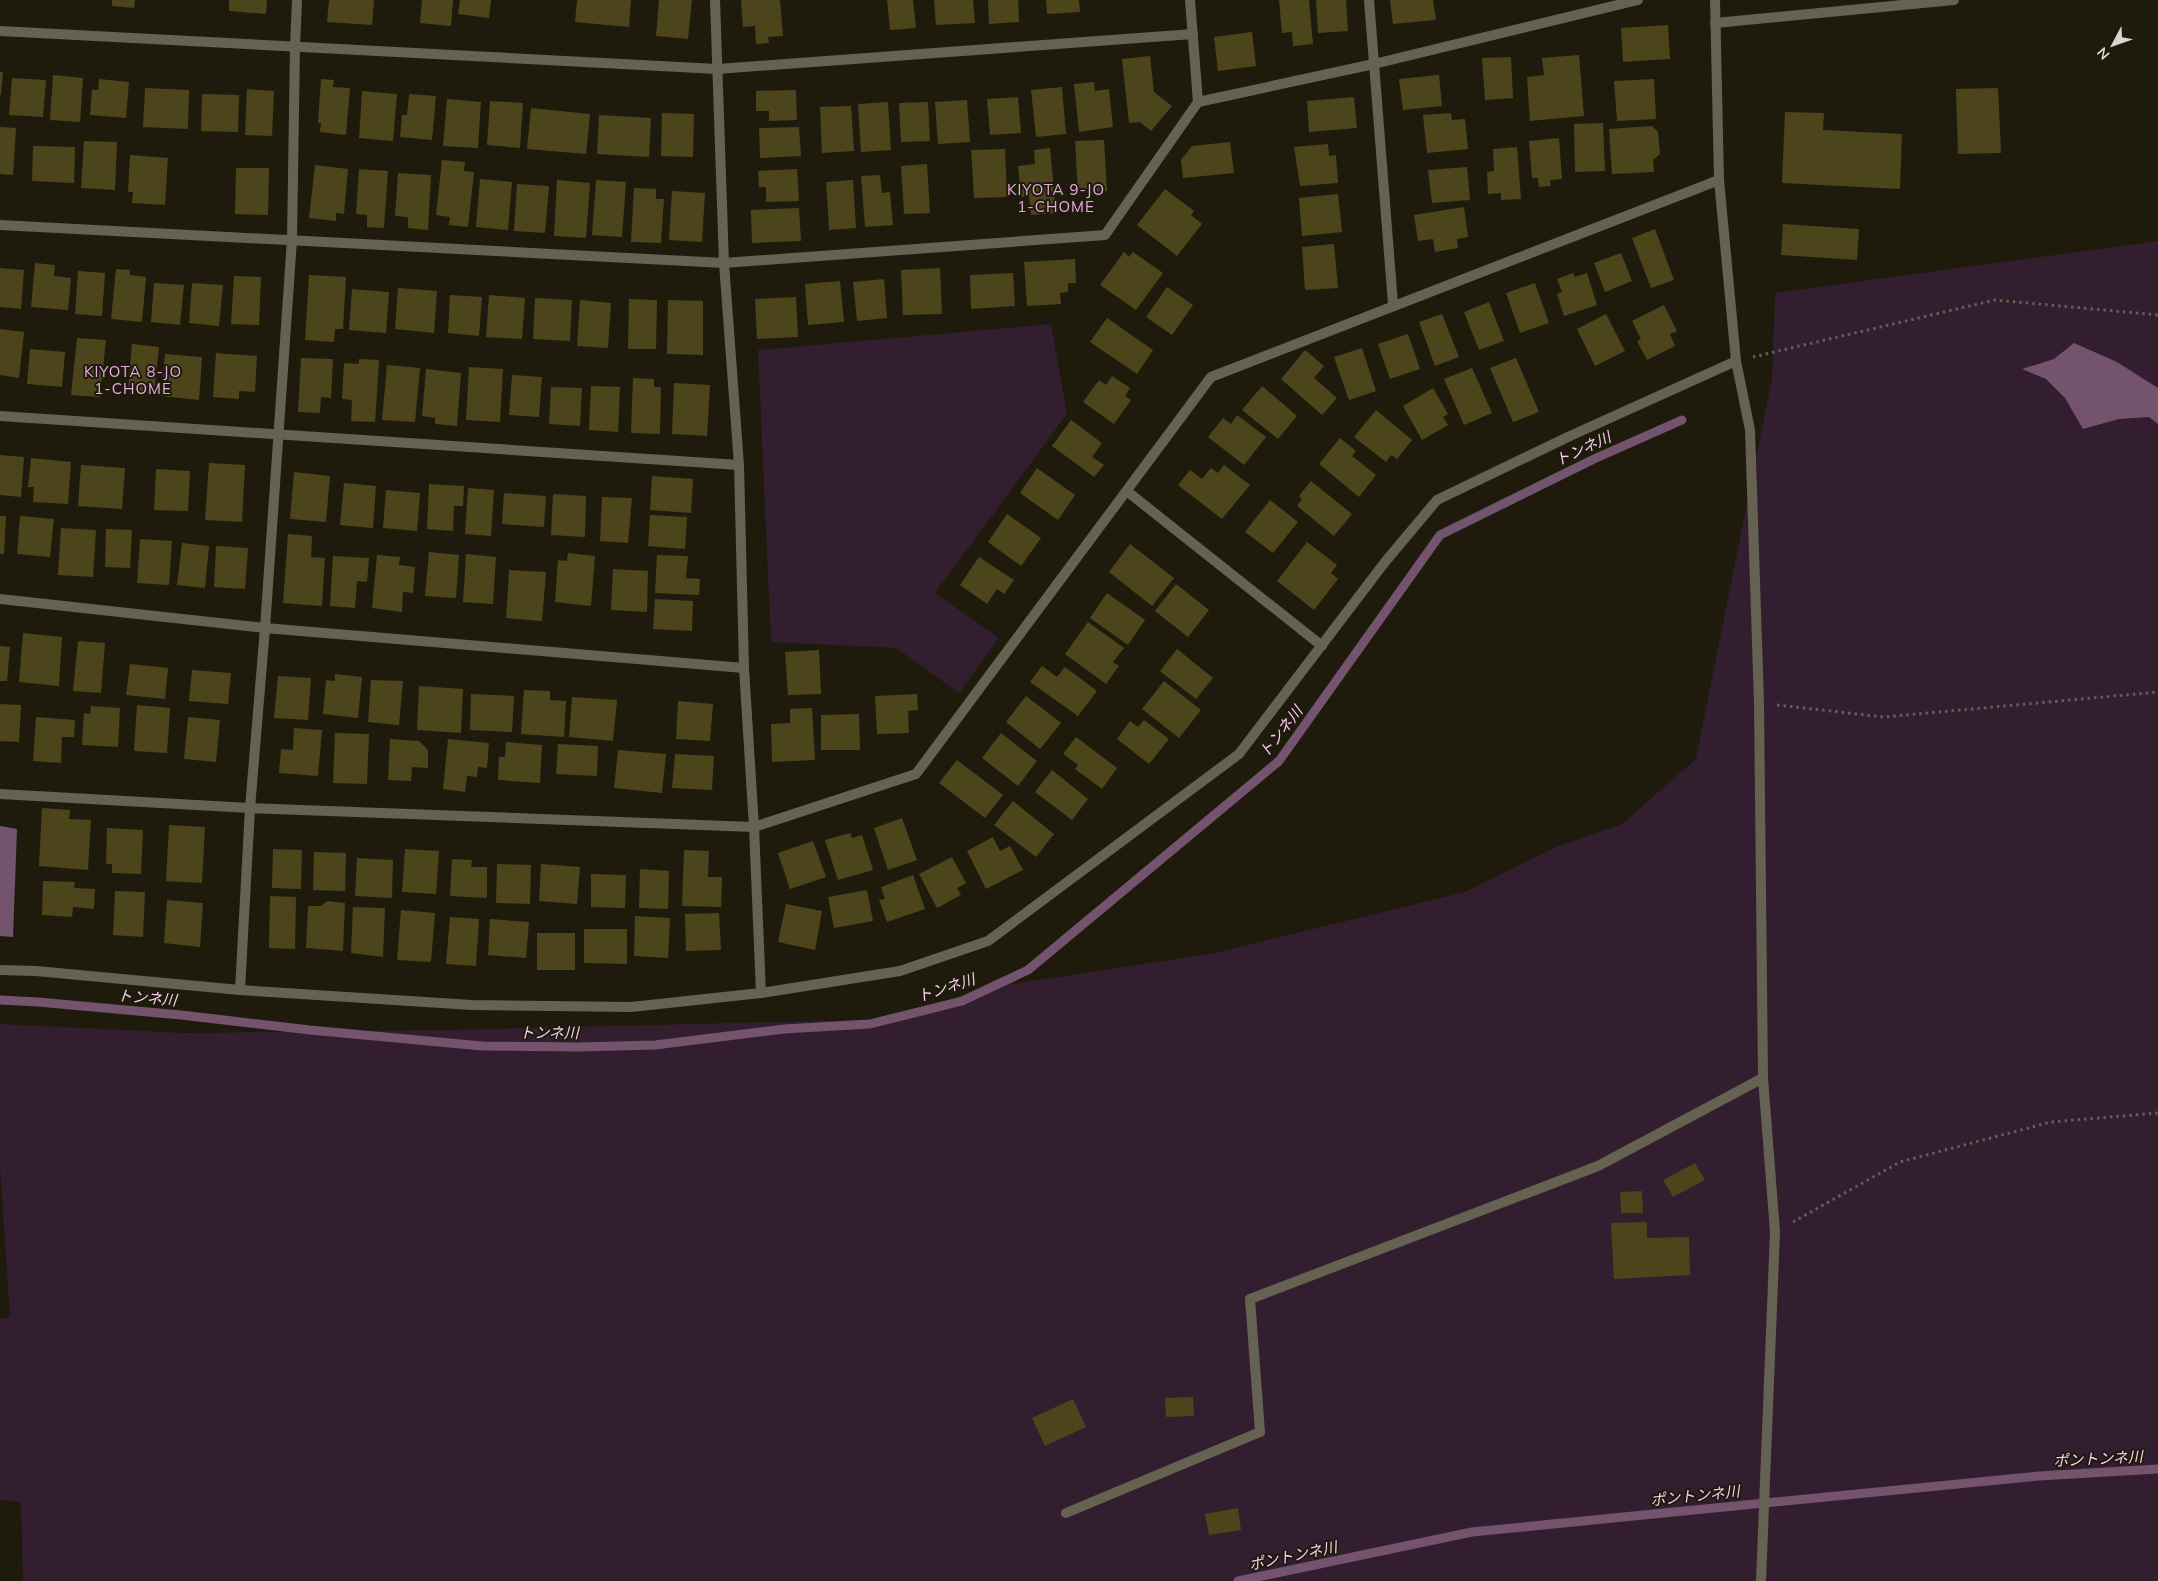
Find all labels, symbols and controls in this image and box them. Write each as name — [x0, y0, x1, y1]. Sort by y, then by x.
north arrow — [2088, 20, 2138, 70]
text: N — [2093, 44, 2113, 63]
district label: KIYOTA 9-JO 1-CHOME — [1007, 180, 1105, 216]
district label: KIYOTA 8-JO 1-CHOME — [84, 362, 182, 398]
water label: トンネ川 — [1552, 426, 1616, 470]
water label: トンネ川 — [1255, 701, 1308, 761]
water label: トンネ川 — [915, 969, 979, 1006]
water label: トンネ川 — [116, 985, 180, 1010]
water label: トンネ川 — [519, 1023, 581, 1042]
water label: ポントンネ川 — [2053, 1447, 2145, 1470]
water label: ポントンネ川 — [1649, 1481, 1743, 1510]
water label: ポントンネ川 — [1247, 1536, 1341, 1574]

